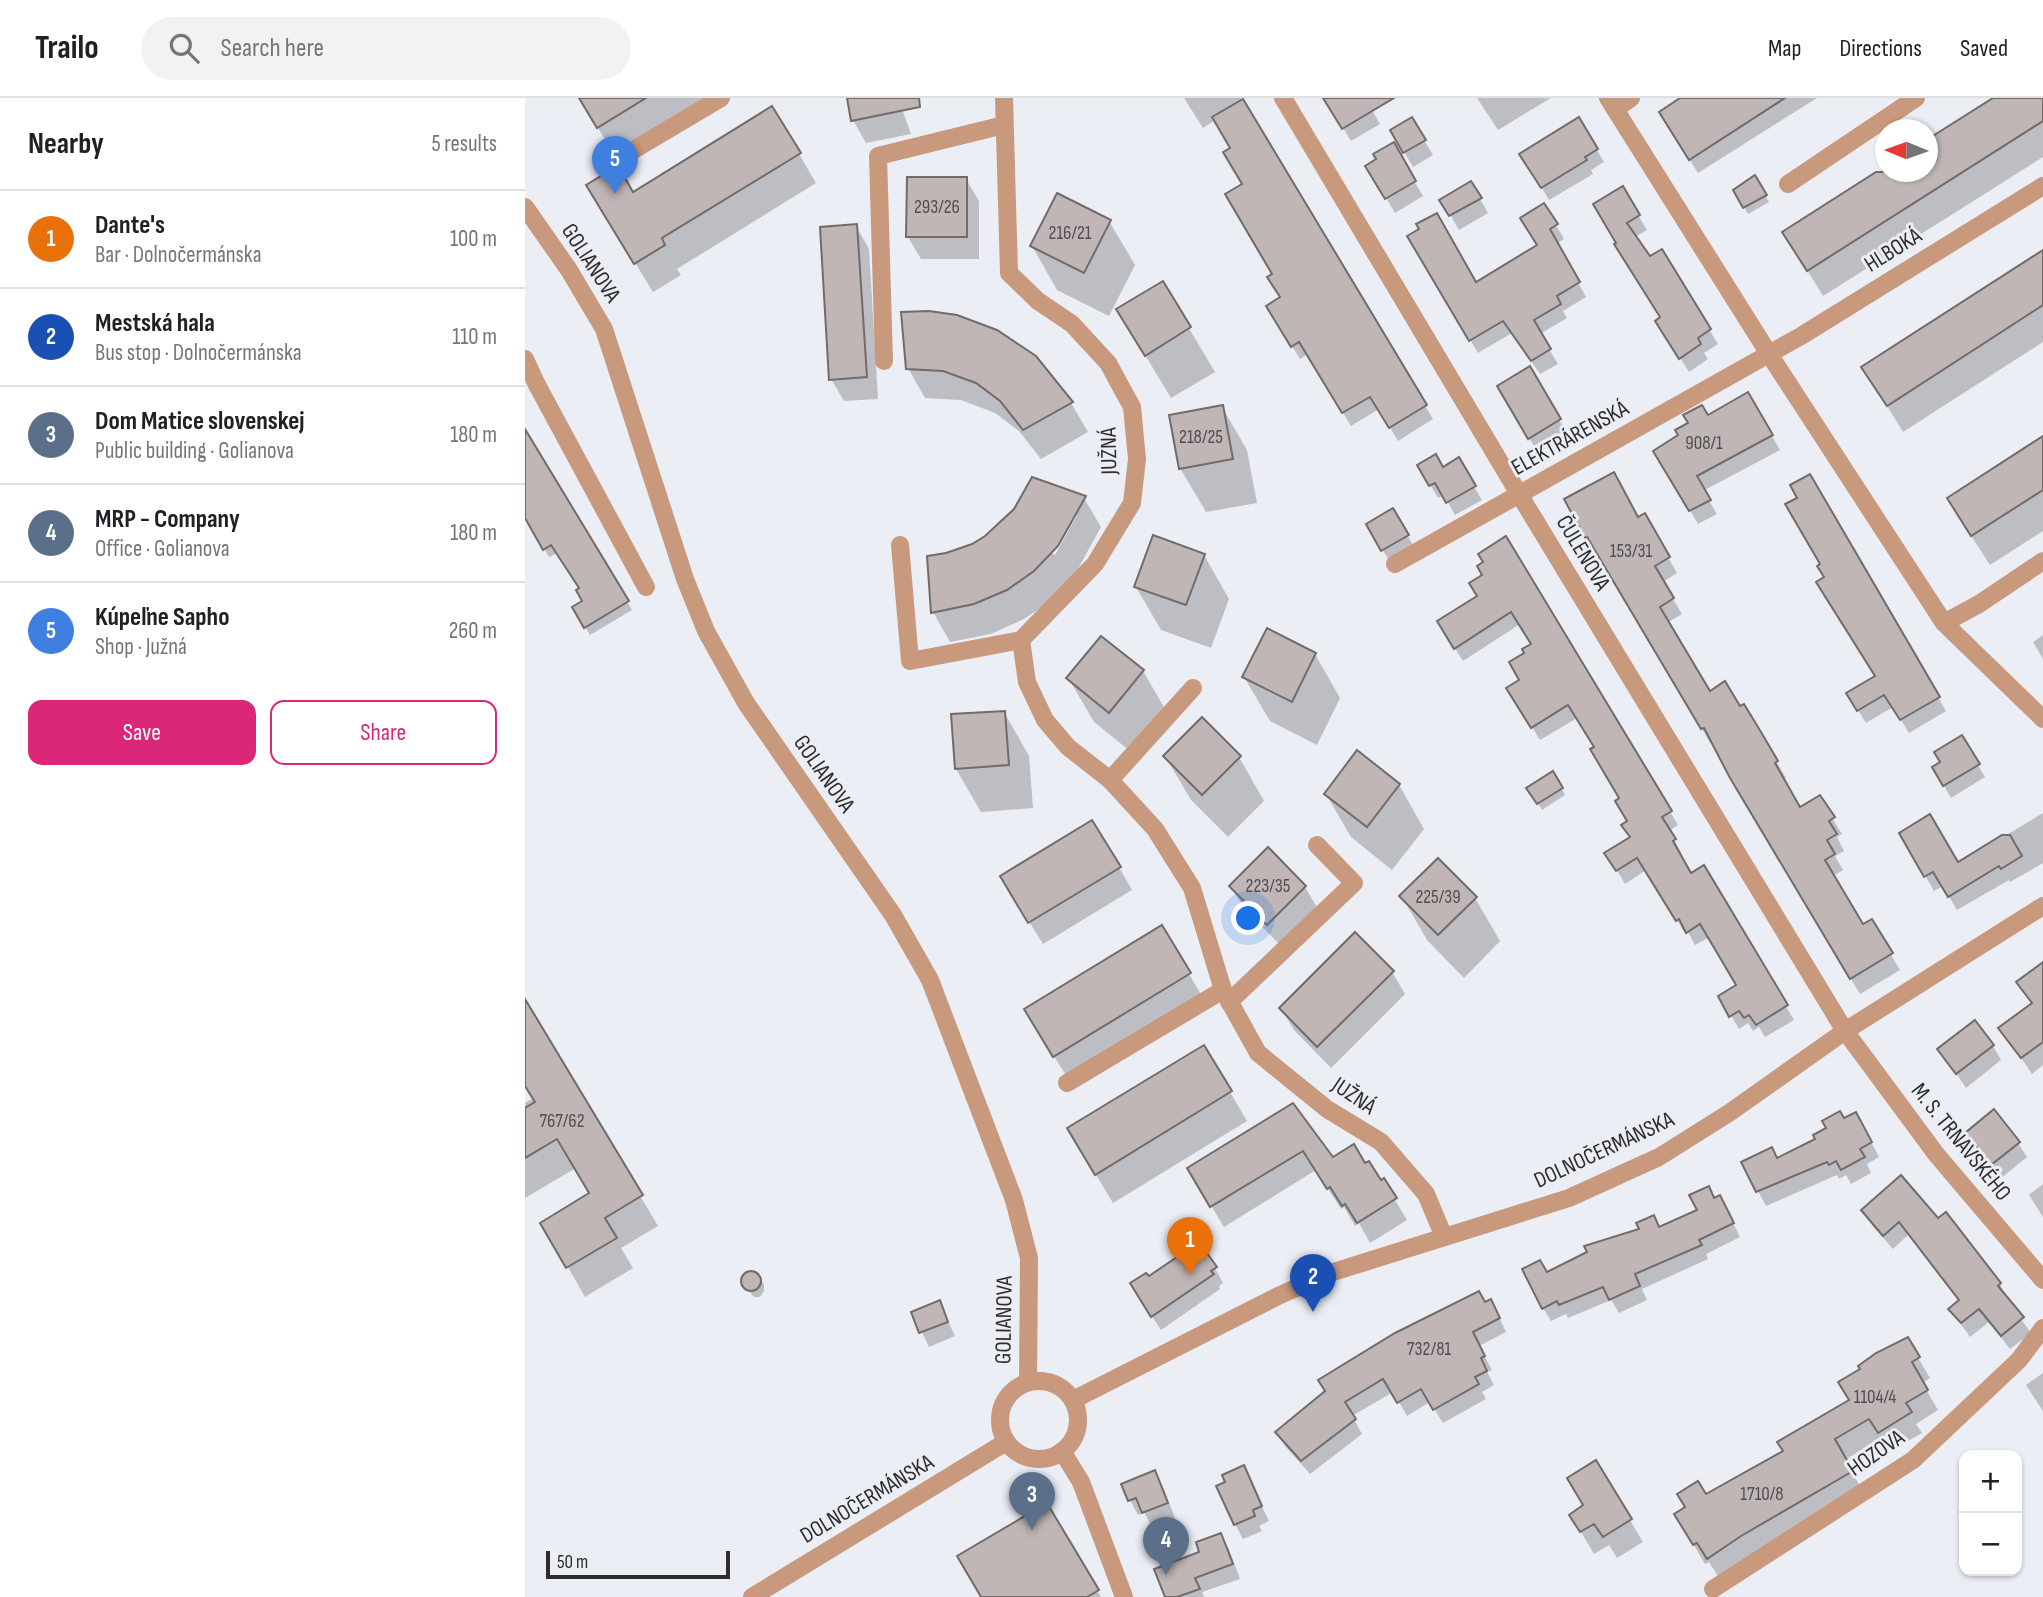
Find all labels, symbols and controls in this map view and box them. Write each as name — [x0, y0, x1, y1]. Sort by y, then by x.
search box — [141, 17, 631, 80]
text: Trailo — [35, 28, 99, 68]
icon: search — [165, 29, 203, 67]
text: Search here — [221, 33, 324, 64]
text: Map — [1768, 34, 1801, 63]
text: Directions — [1839, 34, 1922, 63]
text: Saved — [1960, 34, 2008, 63]
north arrow — [1875, 119, 1938, 182]
text: Nearby — [28, 126, 104, 162]
text: 5 results — [431, 130, 497, 158]
pin: 5 — [592, 136, 638, 194]
house number: 293/26 — [914, 196, 960, 219]
text: Dante's — [95, 210, 165, 241]
street label: GOLIANOVA — [555, 218, 627, 308]
house number: 216/21 — [1049, 222, 1092, 245]
street label: HLBOKÁ — [1859, 222, 1927, 278]
text: 1 — [46, 225, 56, 253]
text: 100 m — [450, 225, 497, 253]
text: Bar · Dolnočermánska — [95, 241, 262, 269]
text: Mestská hala — [95, 308, 215, 339]
text: 2 — [46, 323, 56, 351]
text: 110 m — [452, 323, 497, 351]
text: Bus stop · Dolnočermánska — [95, 339, 302, 367]
street label: ELEKTRÁRENSKÁ — [1507, 394, 1634, 482]
text: Dom Matice slovenskej — [95, 406, 305, 437]
text: 3 — [46, 421, 56, 449]
text: 180 m — [450, 421, 497, 449]
house number: 218/25 — [1179, 426, 1223, 449]
street label: JUŽNÁ — [1095, 427, 1123, 476]
house number: 908/1 — [1685, 432, 1723, 455]
text: Public building · Golianova — [95, 437, 294, 465]
text: MRP - Company — [95, 504, 240, 535]
street label: ČULENOVA — [1550, 510, 1616, 596]
text: 4 — [46, 519, 56, 547]
text: 180 m — [450, 519, 497, 547]
text: Office · Golianova — [95, 535, 230, 563]
house number: 153/31 — [1610, 540, 1653, 563]
text: Kúpeľne Sapho — [95, 602, 229, 633]
text: 5 — [46, 617, 56, 645]
text: 260 m — [449, 617, 497, 645]
text: Shop · Južná — [95, 633, 187, 661]
button: Save — [28, 700, 256, 765]
button: Share — [270, 700, 497, 765]
street label: GOLIANOVA — [787, 730, 861, 818]
house number: 223/35 — [1246, 875, 1290, 898]
house number: 225/39 — [1415, 886, 1461, 909]
your location — [1231, 901, 1265, 935]
street label: JUŽNÁ — [1326, 1071, 1382, 1121]
street label: M. S. TRNAVSKÉHO — [1905, 1077, 2017, 1207]
street label: DOLNOČERMÁNSKA — [1530, 1105, 1678, 1195]
house number: 767/62 — [539, 1110, 585, 1133]
pin: 1 — [1167, 1217, 1213, 1275]
pin: 2 — [1290, 1254, 1336, 1312]
street label: GOLIANOVA — [989, 1275, 1019, 1364]
house number: 732/81 — [1407, 1338, 1452, 1361]
house number: 1104/4 — [1854, 1386, 1896, 1409]
street label: HOZOVA — [1842, 1423, 1910, 1482]
street label: DOLNOČERMÁNSKA — [795, 1448, 939, 1550]
map controls — [1959, 1450, 2022, 1576]
button: + — [1959, 1450, 2022, 1513]
pin: 3 — [1009, 1472, 1055, 1530]
house number: 1710/8 — [1740, 1483, 1784, 1506]
button: − — [1959, 1513, 2022, 1576]
pin: 4 — [1143, 1517, 1189, 1575]
scale bar — [546, 1548, 730, 1580]
text: 50 m — [557, 1551, 588, 1574]

